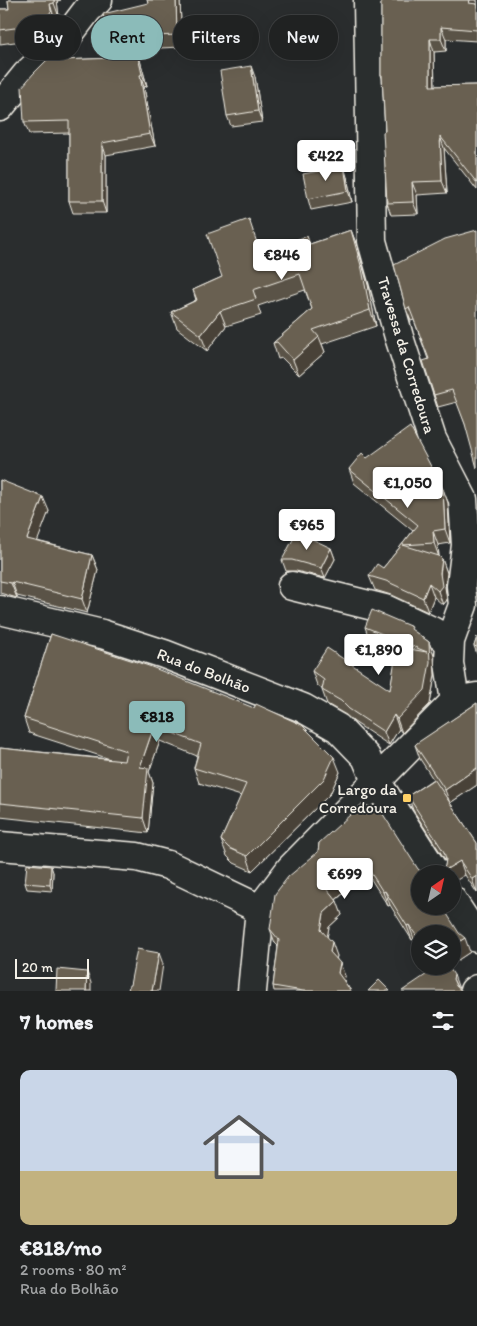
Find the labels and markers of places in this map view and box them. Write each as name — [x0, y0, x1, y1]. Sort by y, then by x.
pin: €422 — [296, 140, 356, 182]
pin: €846 — [252, 238, 312, 281]
pin: €1,050 — [367, 466, 449, 509]
pin: €965 — [277, 508, 337, 551]
pin: €1,890 — [338, 634, 420, 676]
pin: €818 — [127, 700, 187, 743]
place label: Largo da Corredoura — [319, 780, 398, 817]
marker: Largo da Corredoura — [401, 792, 413, 804]
pin: €699 — [315, 858, 375, 900]

